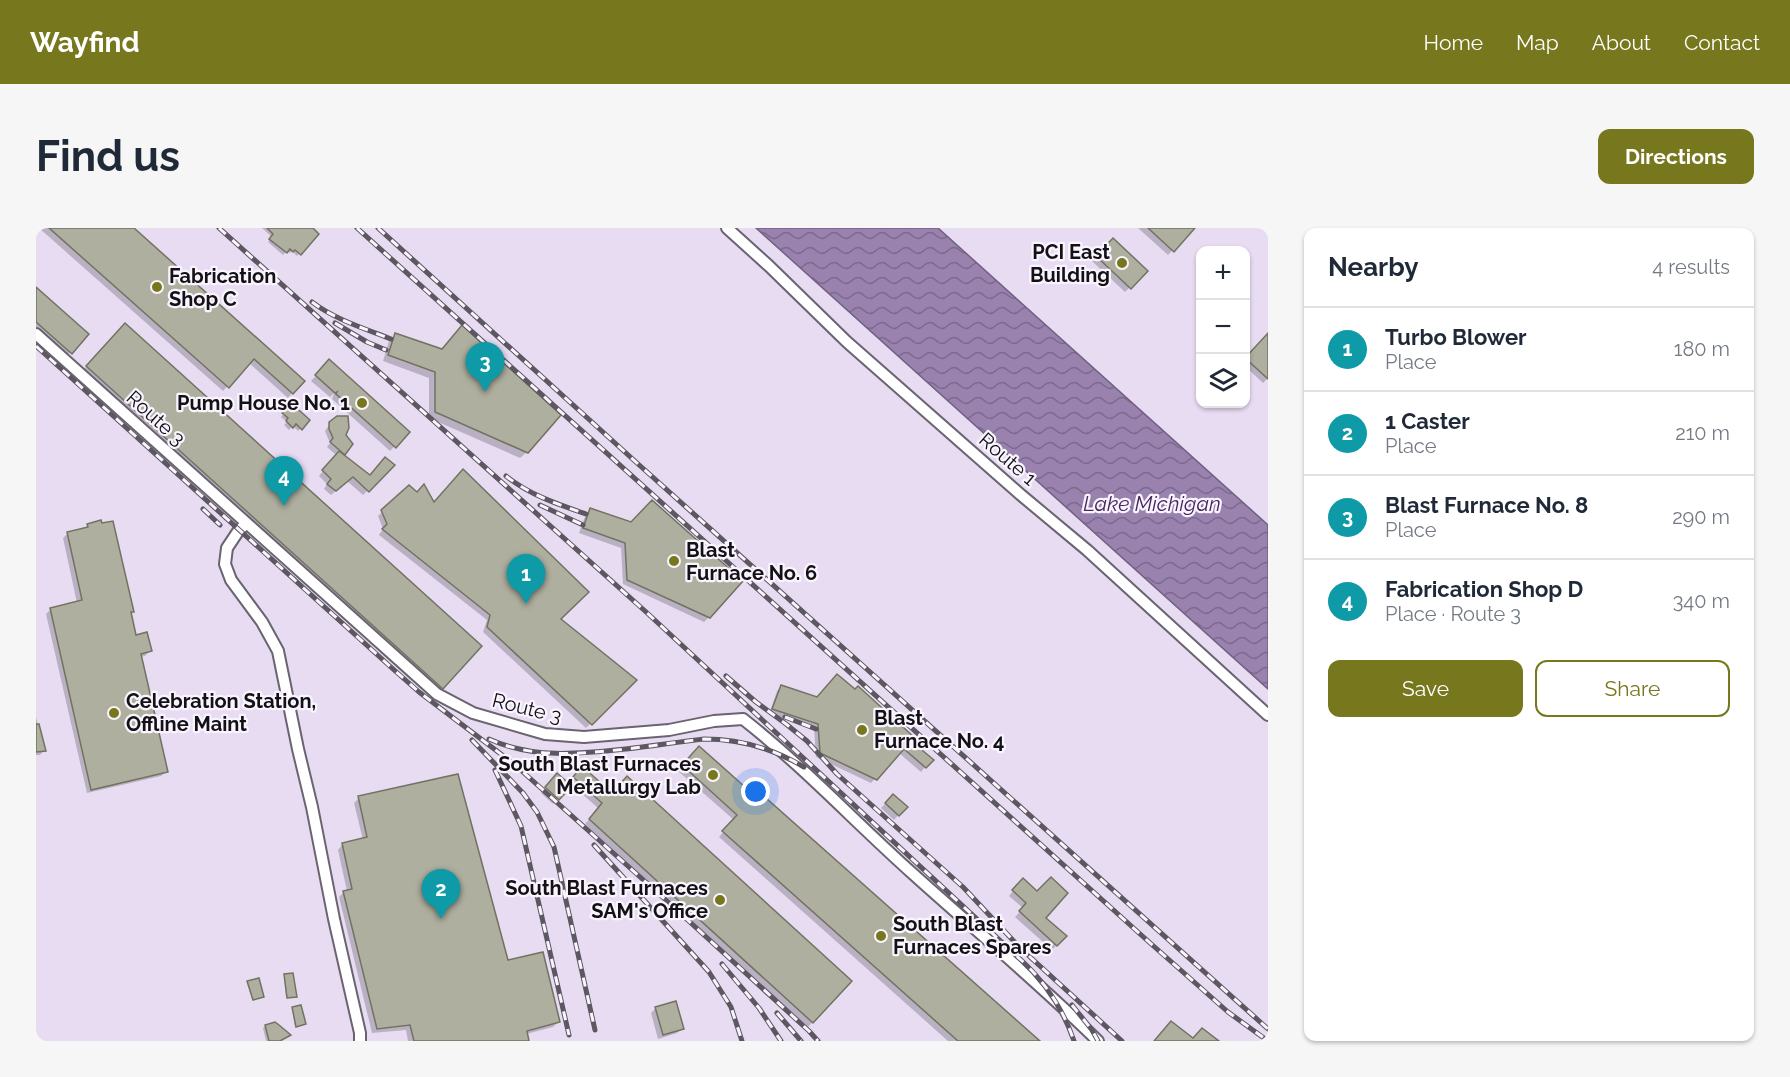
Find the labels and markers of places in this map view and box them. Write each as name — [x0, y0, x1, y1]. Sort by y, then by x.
place label: PCI East Building — [1030, 240, 1110, 287]
marker: PCI East Building — [1115, 256, 1129, 270]
place label: Fabrication Shop C — [169, 264, 276, 311]
marker: Fabrication Shop C — [150, 280, 164, 294]
pin: 3 — [466, 342, 504, 392]
place label: Pump House No. 1 — [177, 391, 350, 415]
marker: Pump House No. 1 — [355, 396, 369, 410]
pin: 4 — [264, 456, 304, 506]
place label: Blast Furnace No. 6 — [686, 538, 817, 585]
pin: 1 — [506, 554, 546, 604]
marker: Blast Furnace No. 6 — [667, 554, 681, 568]
place label: Celebration Station, Offline Maint — [126, 689, 316, 736]
marker: Celebration Station, Offline Maint — [107, 706, 121, 720]
place label: Blast Furnace No. 4 — [874, 706, 1004, 753]
marker: Blast Furnace No. 4 — [855, 723, 869, 737]
place label: South Blast Furnaces Metallurgy Lab — [498, 752, 701, 799]
marker: South Blast Furnaces Metallurgy Lab — [706, 768, 720, 782]
pin: 2 — [422, 870, 460, 919]
place label: South Blast Furnaces SAM's Office — [505, 876, 708, 923]
marker: South Blast Furnaces SAM's Office — [713, 893, 727, 907]
place label: South Blast Furnaces Spares — [893, 912, 1052, 959]
marker: South Blast Furnaces Spares — [874, 929, 888, 943]

